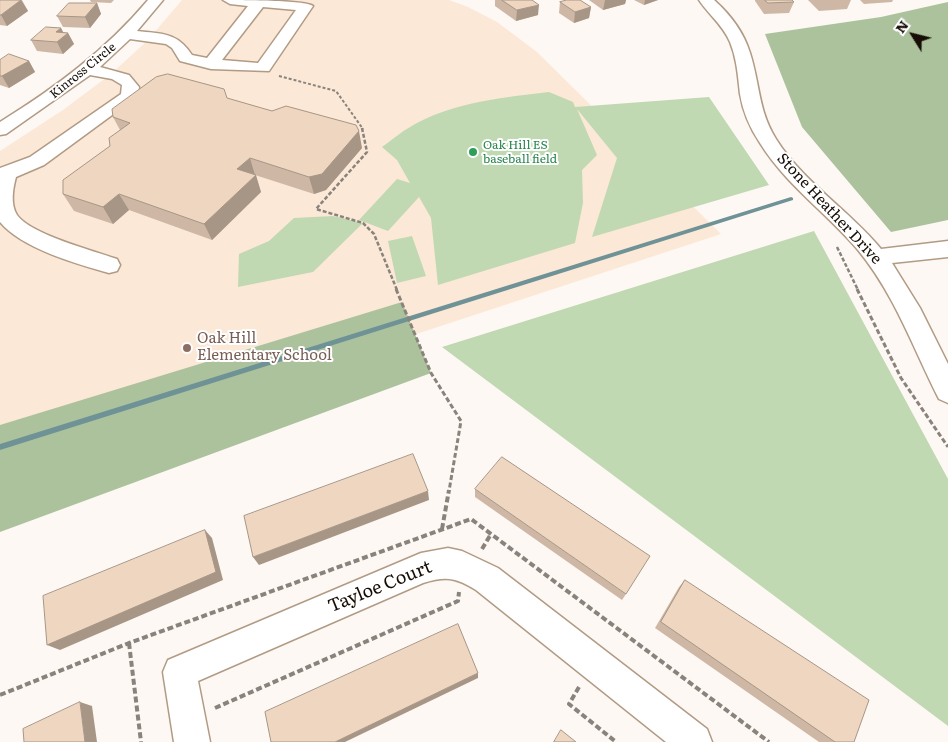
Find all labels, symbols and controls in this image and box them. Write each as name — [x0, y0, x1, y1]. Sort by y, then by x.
north arrow — [888, 10, 938, 60]
text: N — [889, 16, 912, 37]
street label: Kinross Circle — [47, 40, 119, 102]
place label: Oak Hill ES baseball field — [483, 138, 557, 166]
marker: Oak Hill ES baseball field — [467, 146, 479, 158]
street label: Stone Heather Drive — [773, 150, 885, 268]
place label: Oak Hill Elementary School — [197, 330, 332, 365]
marker: Oak Hill Elementary School — [181, 342, 193, 354]
street label: Tayloe Court — [325, 556, 435, 618]

